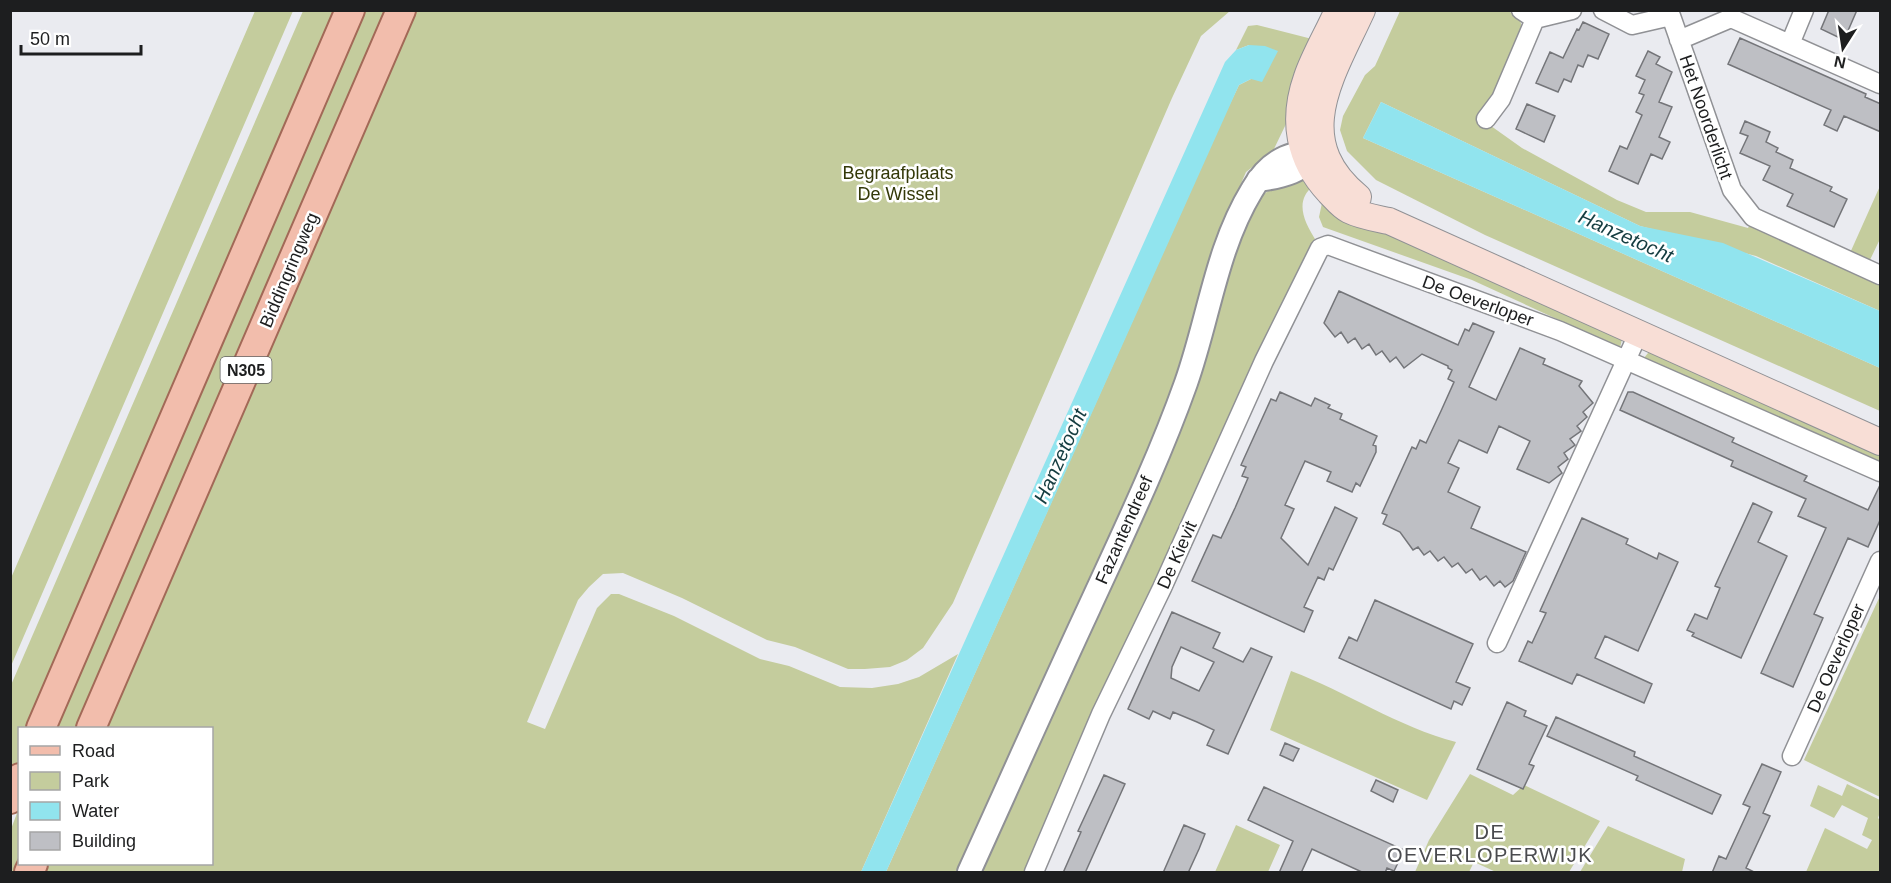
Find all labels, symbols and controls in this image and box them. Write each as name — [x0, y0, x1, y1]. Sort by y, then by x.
scale bar — [21, 18, 141, 56]
north arrow — [1813, 18, 1873, 78]
text: 50 m — [30, 29, 70, 49]
street label: Het Noorderlicht — [1675, 52, 1737, 182]
text: N — [1833, 53, 1847, 72]
park label: Begraafplaats De Wissel — [842, 163, 954, 204]
water label: Hanzetocht — [1575, 205, 1678, 267]
street label: Biddingringweg — [256, 209, 322, 331]
street label: De Oeverloper — [1420, 272, 1536, 330]
road number: N305 — [220, 357, 272, 383]
water label: Hanzetocht — [1029, 404, 1091, 507]
street label: Fazantendreef — [1091, 472, 1157, 587]
street label: De Kievit — [1153, 518, 1201, 592]
street label: De Oeverloper — [1803, 600, 1869, 716]
legend — [18, 727, 213, 865]
text: Road — [72, 741, 115, 761]
text: Park — [72, 771, 110, 791]
text: Water — [72, 801, 119, 821]
district label: DE OEVERLOPERWIJK — [1387, 821, 1593, 866]
text: Building — [72, 831, 136, 851]

